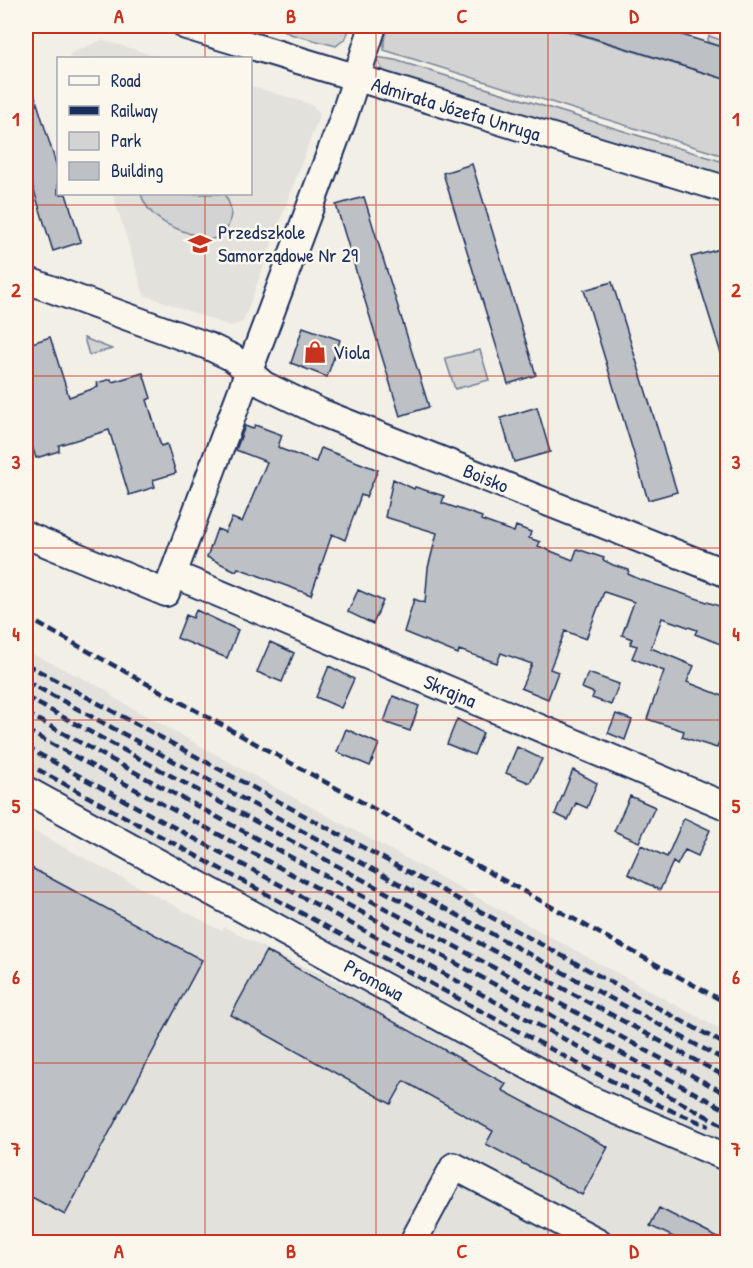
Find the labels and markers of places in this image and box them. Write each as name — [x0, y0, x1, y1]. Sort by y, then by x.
place label: Przedszkole Samorządowe Nr 29 — [218, 218, 358, 268]
school or university icon: Przedszkole Samorządowe Nr 29 — [187, 231, 213, 257]
place label: Viola — [333, 338, 370, 365]
shop icon: Viola — [302, 339, 328, 365]

